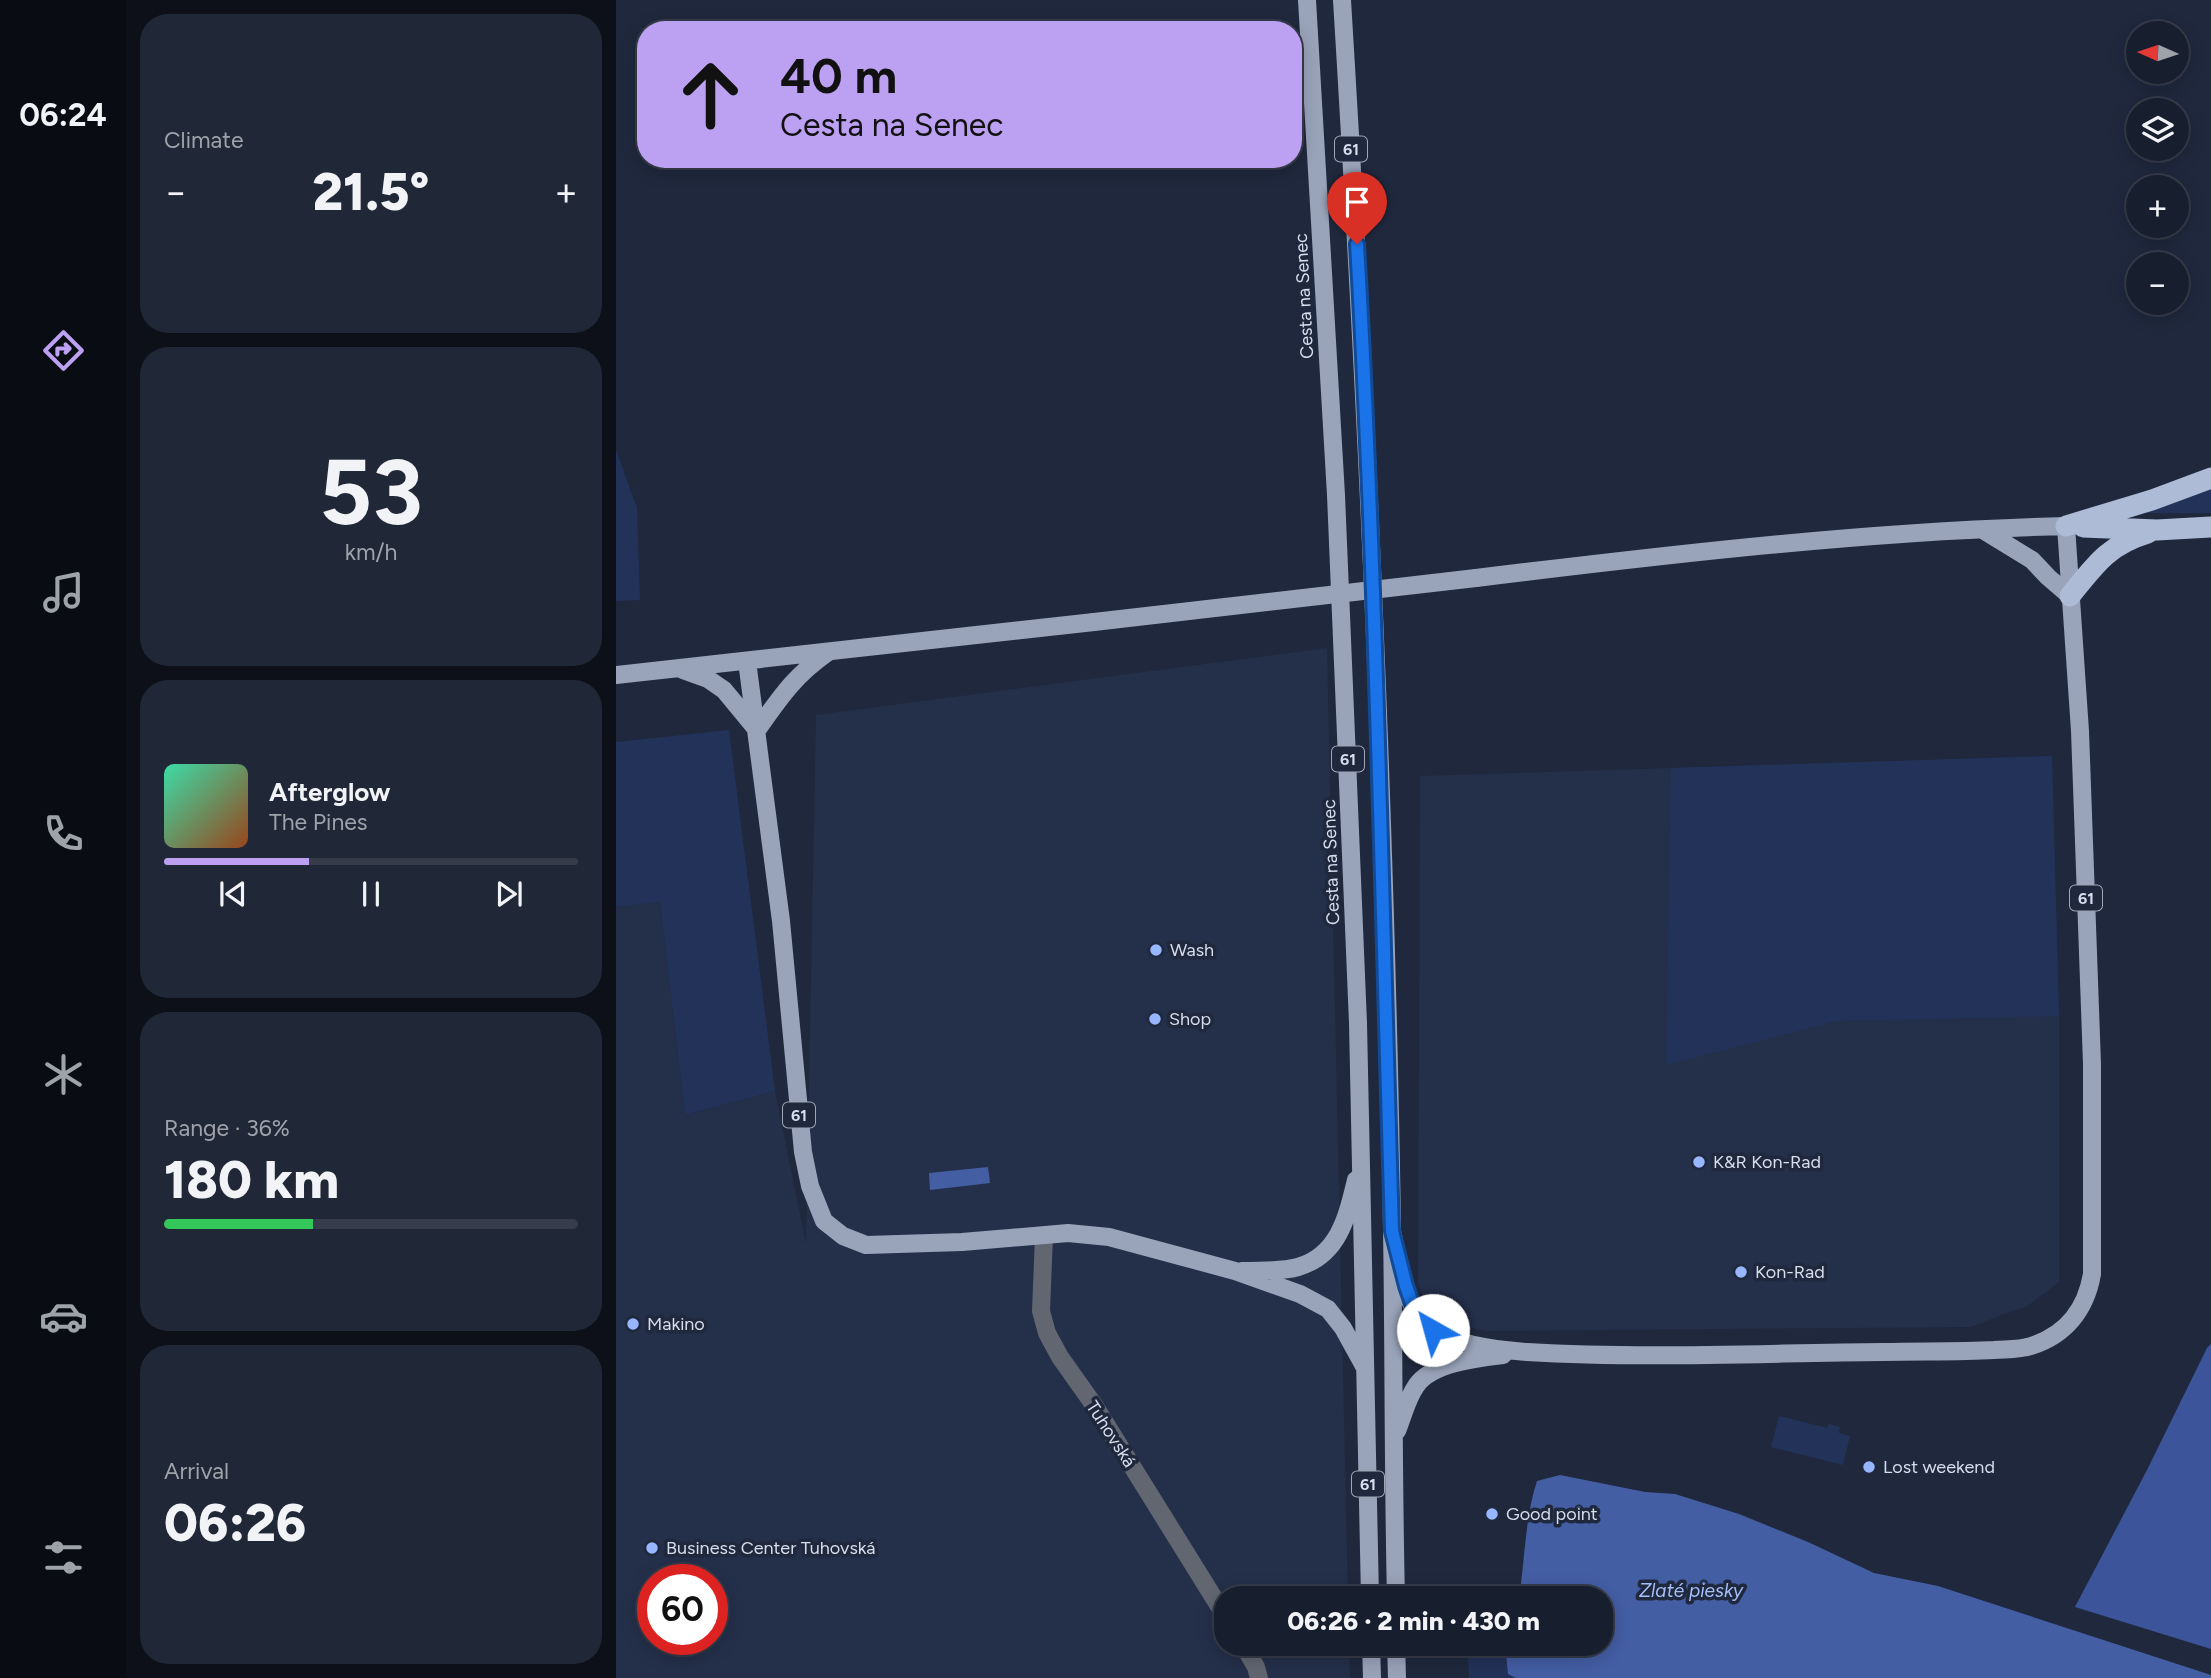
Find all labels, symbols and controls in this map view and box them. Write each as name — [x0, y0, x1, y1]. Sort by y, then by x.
north arrow — [2126, 21, 2189, 84]
map controls — [2126, 21, 2189, 315]
text: 40 m — [780, 46, 897, 105]
icon: ahead — [665, 49, 756, 140]
text: 06:24 — [19, 96, 107, 134]
button: layers — [2126, 98, 2189, 161]
text: Cesta na Senec — [780, 106, 1004, 144]
text: Climate — [164, 126, 243, 154]
road number: 61 — [1335, 136, 1367, 162]
text: 21.5° — [313, 161, 429, 223]
text: − — [164, 169, 188, 215]
text: + — [554, 169, 578, 215]
pin — [1327, 172, 1387, 244]
button: + — [2126, 175, 2189, 238]
icon: arrive — [1338, 183, 1376, 221]
street label: Cesta na Senec — [1290, 232, 1318, 359]
button: − — [2126, 252, 2189, 315]
icon: directions — [39, 326, 88, 375]
text: 53 — [319, 438, 423, 547]
text: km/h — [345, 538, 397, 566]
icon: music — [39, 568, 88, 617]
road number: 61 — [1332, 746, 1364, 772]
text: Afterglow — [269, 776, 391, 808]
street label: Cesta na Senec — [1318, 799, 1344, 925]
text: The Pines — [269, 808, 368, 836]
icon: phone — [39, 809, 88, 858]
icon: previous — [214, 875, 252, 913]
icon: pause — [352, 875, 390, 913]
icon: next — [490, 875, 528, 913]
road number: 61 — [2070, 885, 2102, 910]
place label: Wash — [1170, 939, 1214, 961]
marker: Wash — [1148, 942, 1164, 958]
place label: Shop — [1169, 1008, 1211, 1030]
marker: Shop — [1147, 1011, 1163, 1027]
icon: climate — [39, 1050, 88, 1099]
road number: 61 — [783, 1102, 815, 1128]
text: Range · 36% — [164, 1114, 290, 1142]
text: 180 km — [164, 1149, 339, 1211]
place label: K&R Kon-Rad — [1713, 1151, 1821, 1173]
marker: K&R Kon-Rad — [1691, 1154, 1707, 1170]
place label: Kon-Rad — [1755, 1261, 1825, 1283]
marker: Kon-Rad — [1733, 1264, 1749, 1280]
icon: car — [39, 1292, 88, 1341]
position arrow — [1396, 1293, 1470, 1367]
place label: Makino — [647, 1313, 705, 1335]
marker: Makino — [625, 1316, 641, 1332]
street label: Tuhovská — [1081, 1397, 1141, 1471]
place label: Lost weekend — [1883, 1456, 1995, 1478]
text: Arrival — [164, 1457, 229, 1485]
marker: Lost weekend — [1861, 1459, 1877, 1475]
road number: 61 — [1352, 1472, 1384, 1496]
text: 06:26 — [164, 1492, 306, 1554]
place label: Good point — [1506, 1503, 1598, 1525]
marker: Good point — [1484, 1506, 1500, 1522]
icon: filters — [39, 1533, 88, 1582]
place label: Business Center Tuhovská — [666, 1537, 876, 1559]
marker: Business Center Tuhovská — [644, 1540, 660, 1556]
speed limit sign: 60 — [637, 1564, 728, 1655]
water label: Zlaté piesky — [1639, 1579, 1744, 1602]
text: 06:26 · 2 min · 430 m — [1287, 1605, 1540, 1637]

